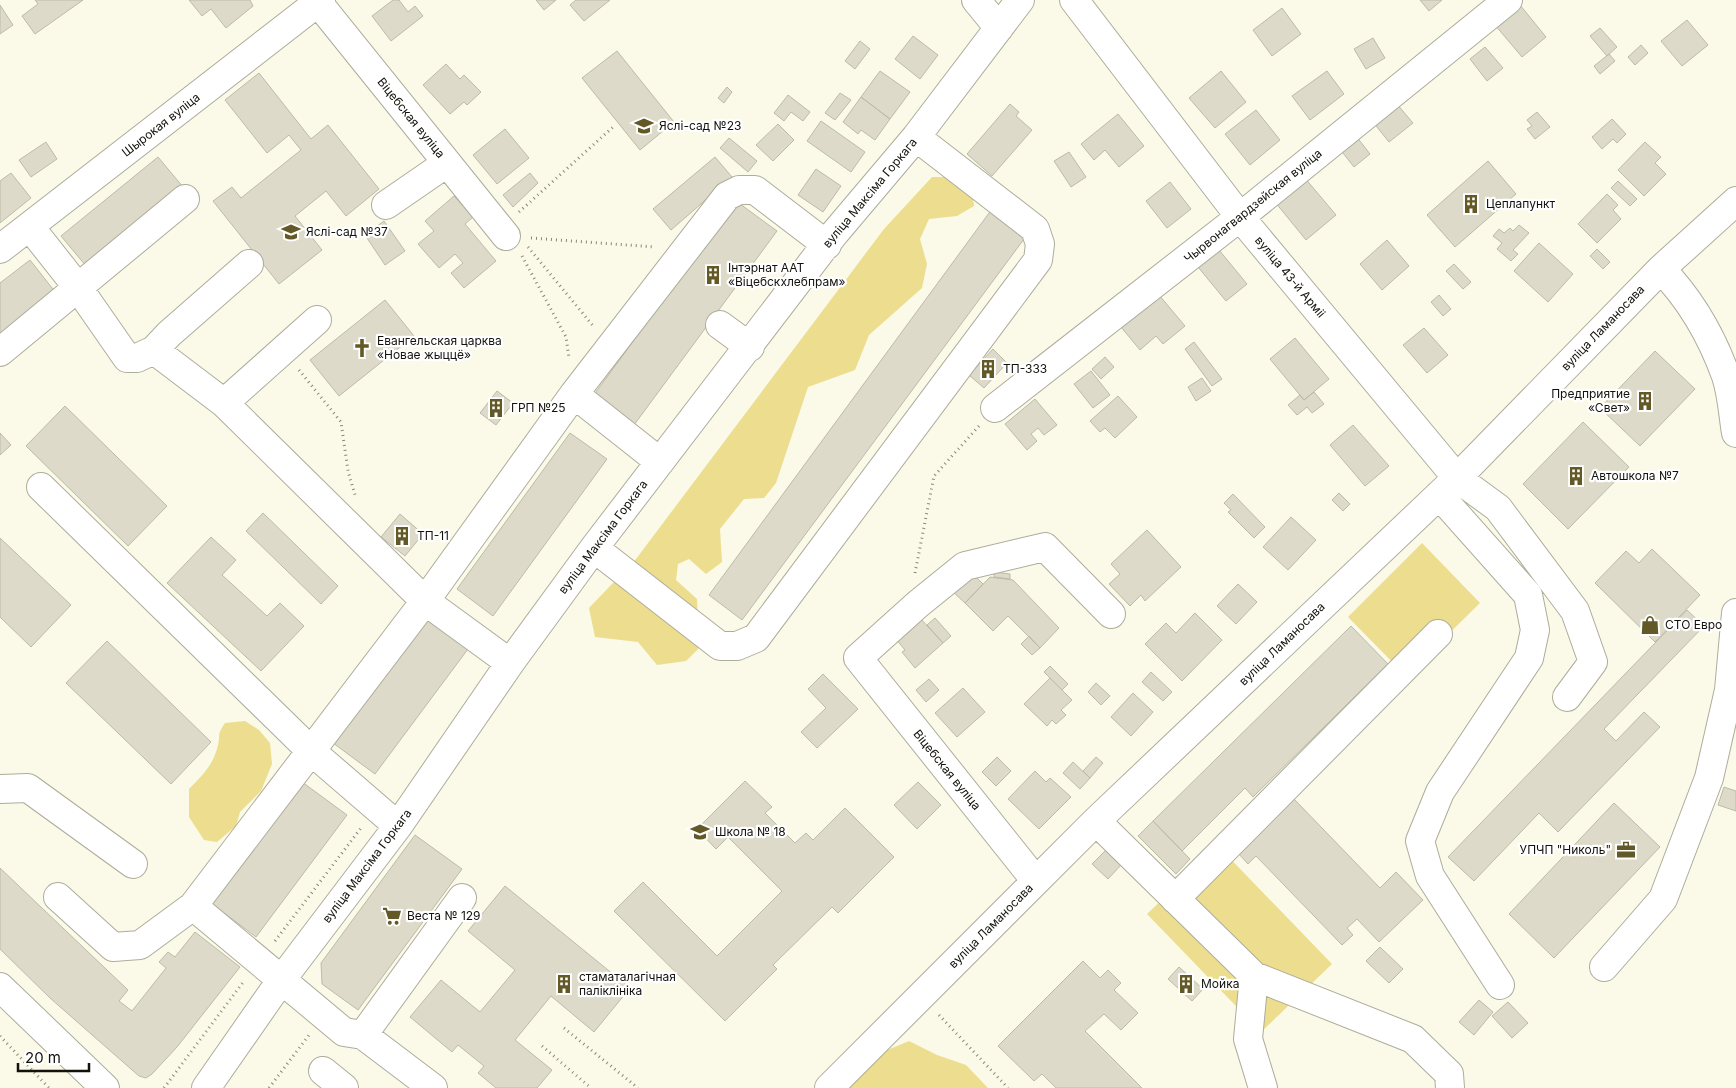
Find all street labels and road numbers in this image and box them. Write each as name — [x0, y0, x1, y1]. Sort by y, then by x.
street label: Віцебская вуліца — [374, 75, 448, 161]
street label: Шырокая вуліца — [119, 90, 203, 160]
street label: вуліца Максіма Горкага — [819, 135, 920, 251]
street label: Чырвонагвардзейская вуліца — [1181, 145, 1325, 266]
street label: вуліца 43-й Арміі — [1252, 233, 1329, 321]
street label: вуліца Ламаносава — [1558, 282, 1647, 374]
street label: вуліца Максіма Горкага — [555, 477, 650, 597]
street label: вуліца Ламаносава — [1236, 599, 1328, 688]
street label: Віцебская вуліца — [910, 727, 984, 813]
street label: вуліца Максіма Горкага — [319, 806, 414, 926]
street label: вуліца Ламаносава — [945, 880, 1036, 971]

